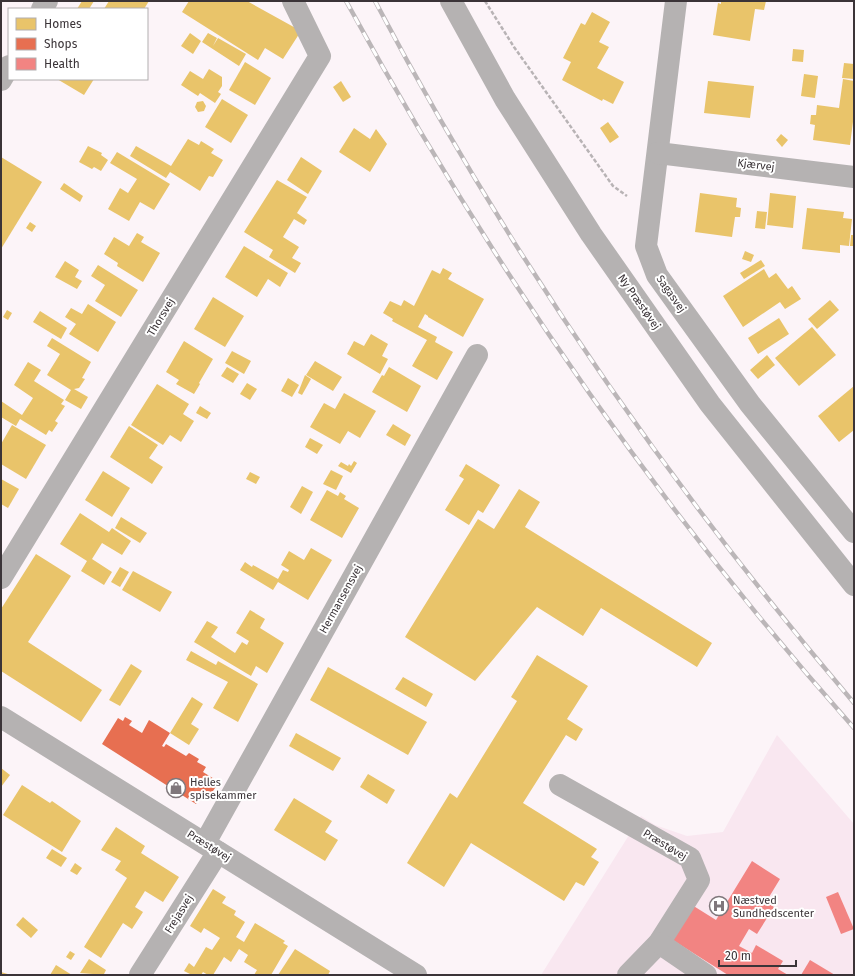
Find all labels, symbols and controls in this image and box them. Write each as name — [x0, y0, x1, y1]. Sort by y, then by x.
legend — [8, 8, 148, 80]
text: Homes — [44, 17, 82, 31]
text: Shops — [44, 37, 78, 51]
text: Health — [44, 57, 80, 71]
street label: Kjærvej — [737, 156, 775, 174]
street label: Ny Præstøvej — [615, 272, 663, 332]
street label: Sagasvej — [653, 273, 689, 315]
street label: Thorsvej — [145, 296, 177, 338]
street label: Hermansensvej — [317, 562, 365, 636]
place label: Helles spisekammer — [190, 776, 257, 802]
shop icon: Helles spisekammer — [165, 777, 187, 799]
street label: Præstøvej — [185, 827, 233, 865]
street label: Præstøvej — [641, 827, 689, 863]
street label: Frejasvej — [162, 892, 196, 936]
place label: Næstved Sundhedscenter — [733, 894, 815, 920]
hospital icon: Næstved Sundhedscenter — [708, 895, 730, 917]
scale bar — [719, 942, 796, 968]
text: 20 m — [725, 949, 751, 963]

